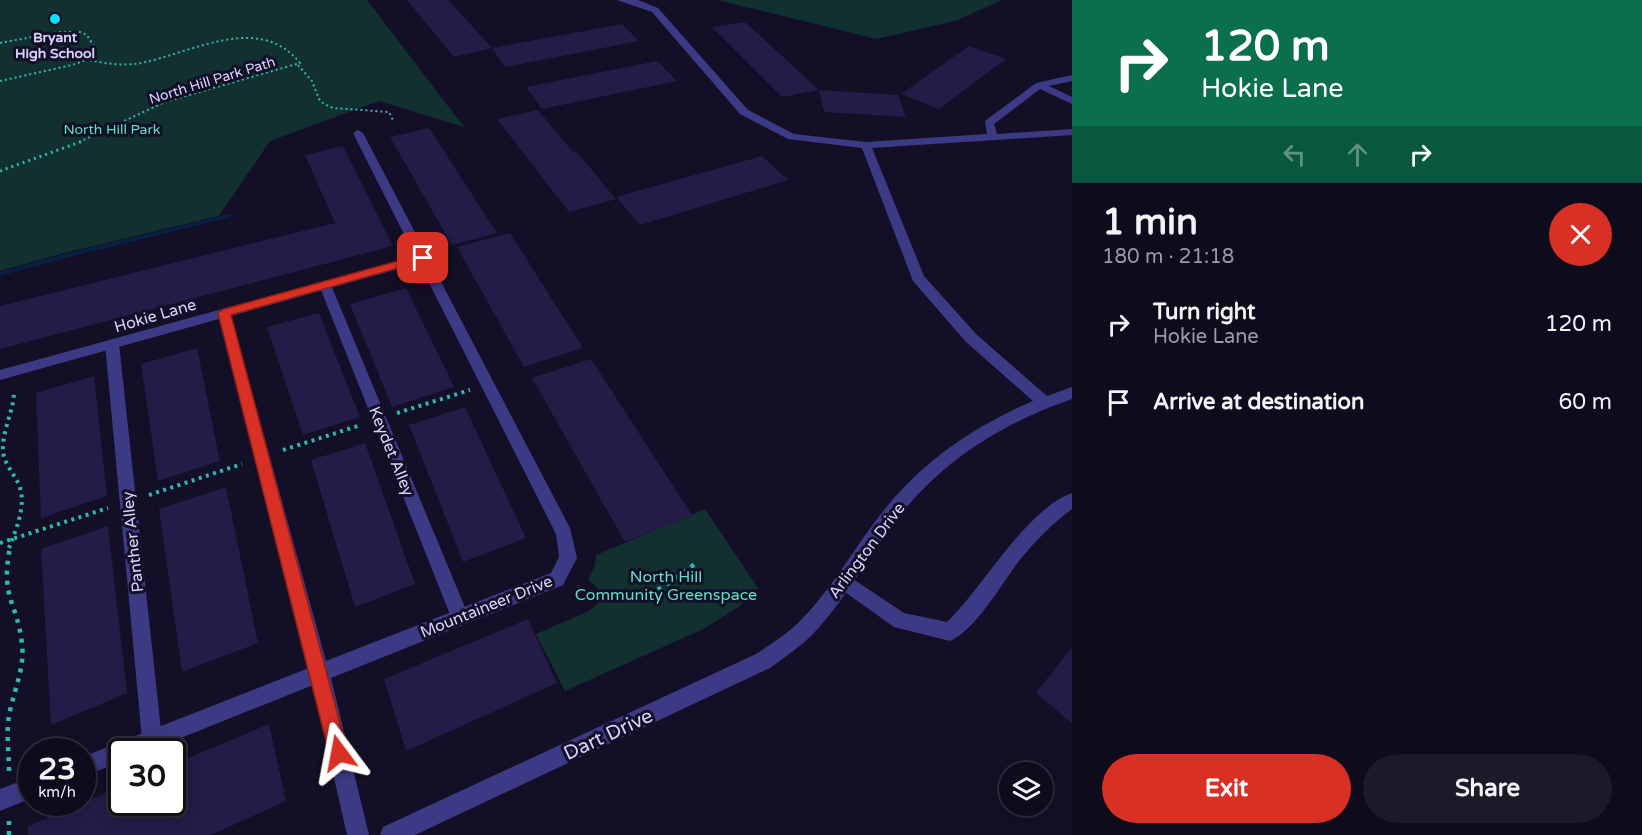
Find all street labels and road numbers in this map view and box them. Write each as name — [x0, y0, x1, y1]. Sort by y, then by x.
street label: North Hill Park Path — [147, 53, 277, 108]
street label: Hokie Lane — [112, 295, 199, 337]
street label: Keydet Alley — [364, 404, 418, 500]
street label: Panther Alley — [118, 490, 148, 593]
street label: Arlington Drive — [824, 499, 909, 602]
street label: Mountaineer Drive — [417, 571, 555, 643]
street label: Dart Drive — [560, 704, 657, 766]

